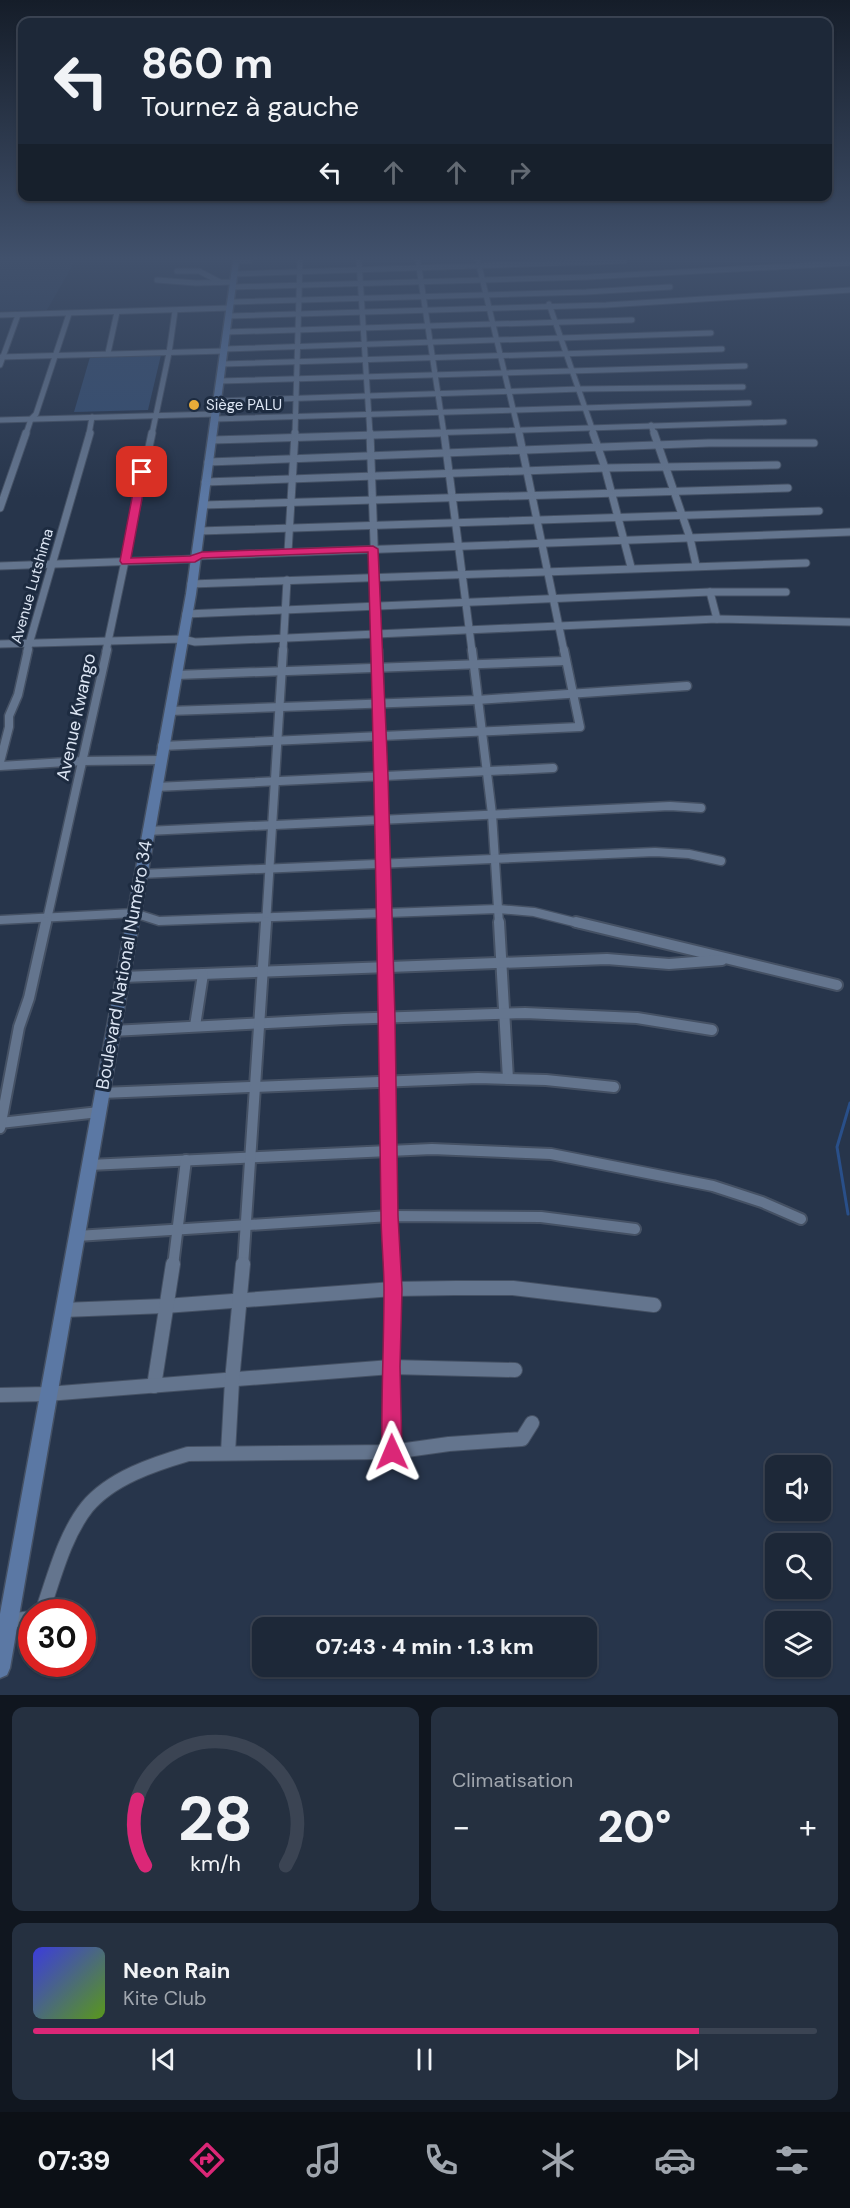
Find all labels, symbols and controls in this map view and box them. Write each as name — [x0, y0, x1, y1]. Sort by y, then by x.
text: 860 m — [141, 36, 273, 91]
icon: left — [42, 42, 120, 120]
text: Tournez à gauche — [141, 89, 359, 124]
icon: left — [314, 156, 347, 189]
icon: ahead — [377, 156, 410, 189]
icon: ahead — [440, 156, 473, 189]
icon: right — [503, 156, 536, 189]
place label: Siège PALU — [206, 395, 282, 415]
marker: Siège PALU — [187, 398, 201, 412]
pin — [116, 446, 167, 497]
icon: arrive — [125, 455, 158, 488]
street label: Avenue Lutshima — [6, 526, 58, 646]
street label: Avenue Kwango — [51, 651, 101, 783]
street label: Boulevard National Numéro 34 — [90, 839, 158, 1091]
position arrow — [360, 1420, 424, 1484]
map controls — [765, 1455, 831, 1677]
button: sound — [765, 1455, 831, 1521]
button: search — [765, 1533, 831, 1599]
speed limit sign: 30 — [18, 1599, 96, 1677]
button: layers — [765, 1611, 831, 1677]
text: 07:43 · 4 min · 1.3 km — [315, 1632, 534, 1661]
text: Climatisation — [452, 1767, 573, 1793]
text: 28 — [178, 1778, 253, 1859]
text: 20° — [597, 1797, 672, 1856]
text: − — [452, 1805, 470, 1848]
text: + — [799, 1805, 817, 1848]
text: km/h — [190, 1850, 241, 1878]
text: Neon Rain — [123, 1956, 230, 1985]
text: Kite Club — [123, 1985, 207, 2011]
icon: previous — [147, 2043, 180, 2076]
icon: pause — [408, 2043, 441, 2076]
icon: next — [670, 2043, 703, 2076]
icon: directions — [186, 2139, 228, 2181]
icon: music — [303, 2139, 345, 2181]
icon: phone — [420, 2139, 462, 2181]
icon: climate — [537, 2139, 579, 2181]
icon: car — [654, 2139, 696, 2181]
icon: filters — [771, 2139, 813, 2181]
text: 07:39 — [38, 2143, 111, 2178]

